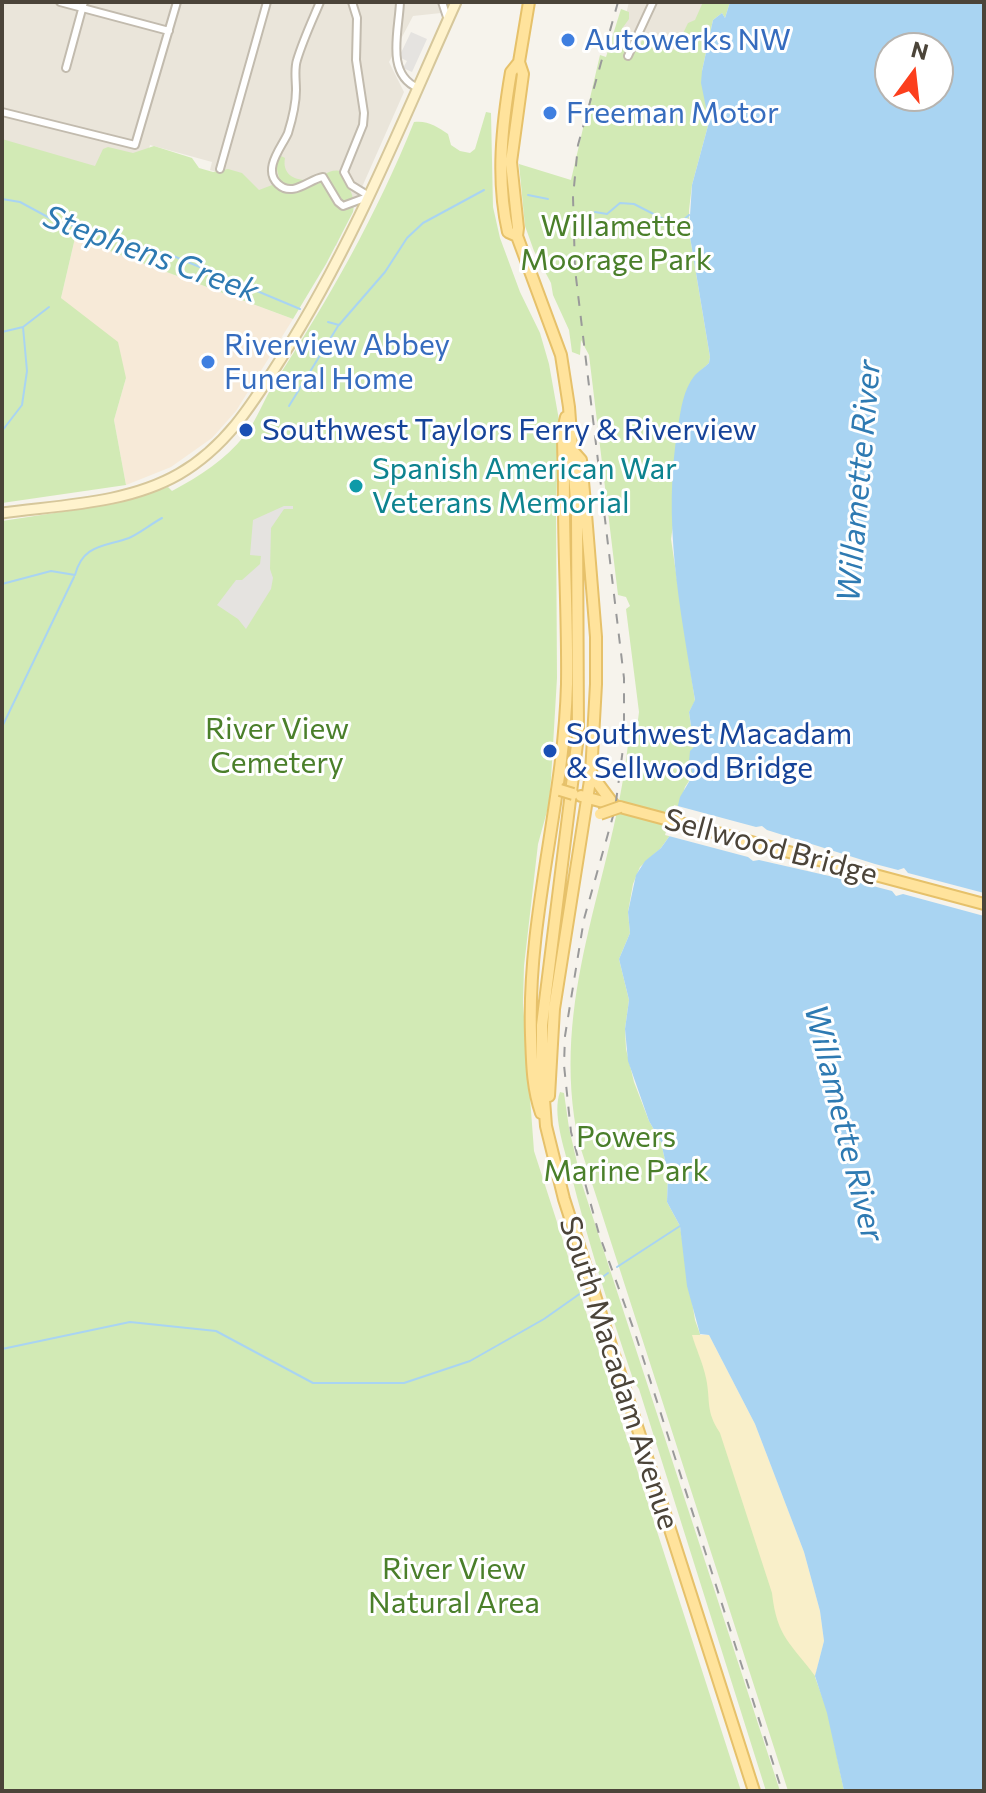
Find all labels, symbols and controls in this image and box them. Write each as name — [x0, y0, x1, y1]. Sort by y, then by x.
place label: Autowerks NW — [584, 22, 791, 58]
marker: Autowerks NW — [559, 31, 577, 49]
north arrow — [874, 32, 954, 112]
text: N — [908, 35, 931, 65]
place label: Freeman Motor — [566, 95, 779, 131]
marker: Freeman Motor — [541, 104, 559, 122]
water label: Stephens Creek — [38, 197, 264, 311]
park label: Willamette Moorage Park — [520, 208, 712, 278]
place label: Riverview Abbey Funeral Home — [224, 327, 450, 398]
marker: Riverview Abbey Funeral Home — [199, 353, 217, 371]
water label: Willamette River — [829, 358, 889, 604]
place label: Southwest Taylors Ferry & Riverview — [262, 412, 757, 448]
marker: Southwest Taylors Ferry & Riverview — [237, 421, 255, 439]
place label: Spanish American War Veterans Memorial — [372, 451, 677, 522]
marker: Spanish American War Veterans Memorial — [347, 477, 365, 495]
park label: River View Cemetery — [205, 711, 349, 782]
place label: Southwest Macadam & Sellwood Bridge — [566, 716, 852, 786]
marker: Southwest Macadam & Sellwood Bridge — [541, 742, 559, 760]
street label: Sellwood Bridge — [660, 801, 882, 893]
water label: Willamette River — [796, 1001, 892, 1245]
park label: Powers Marine Park — [543, 1119, 709, 1190]
street label: South Macadam Avenue — [551, 1212, 687, 1534]
park label: River View Natural Area — [368, 1551, 540, 1622]

